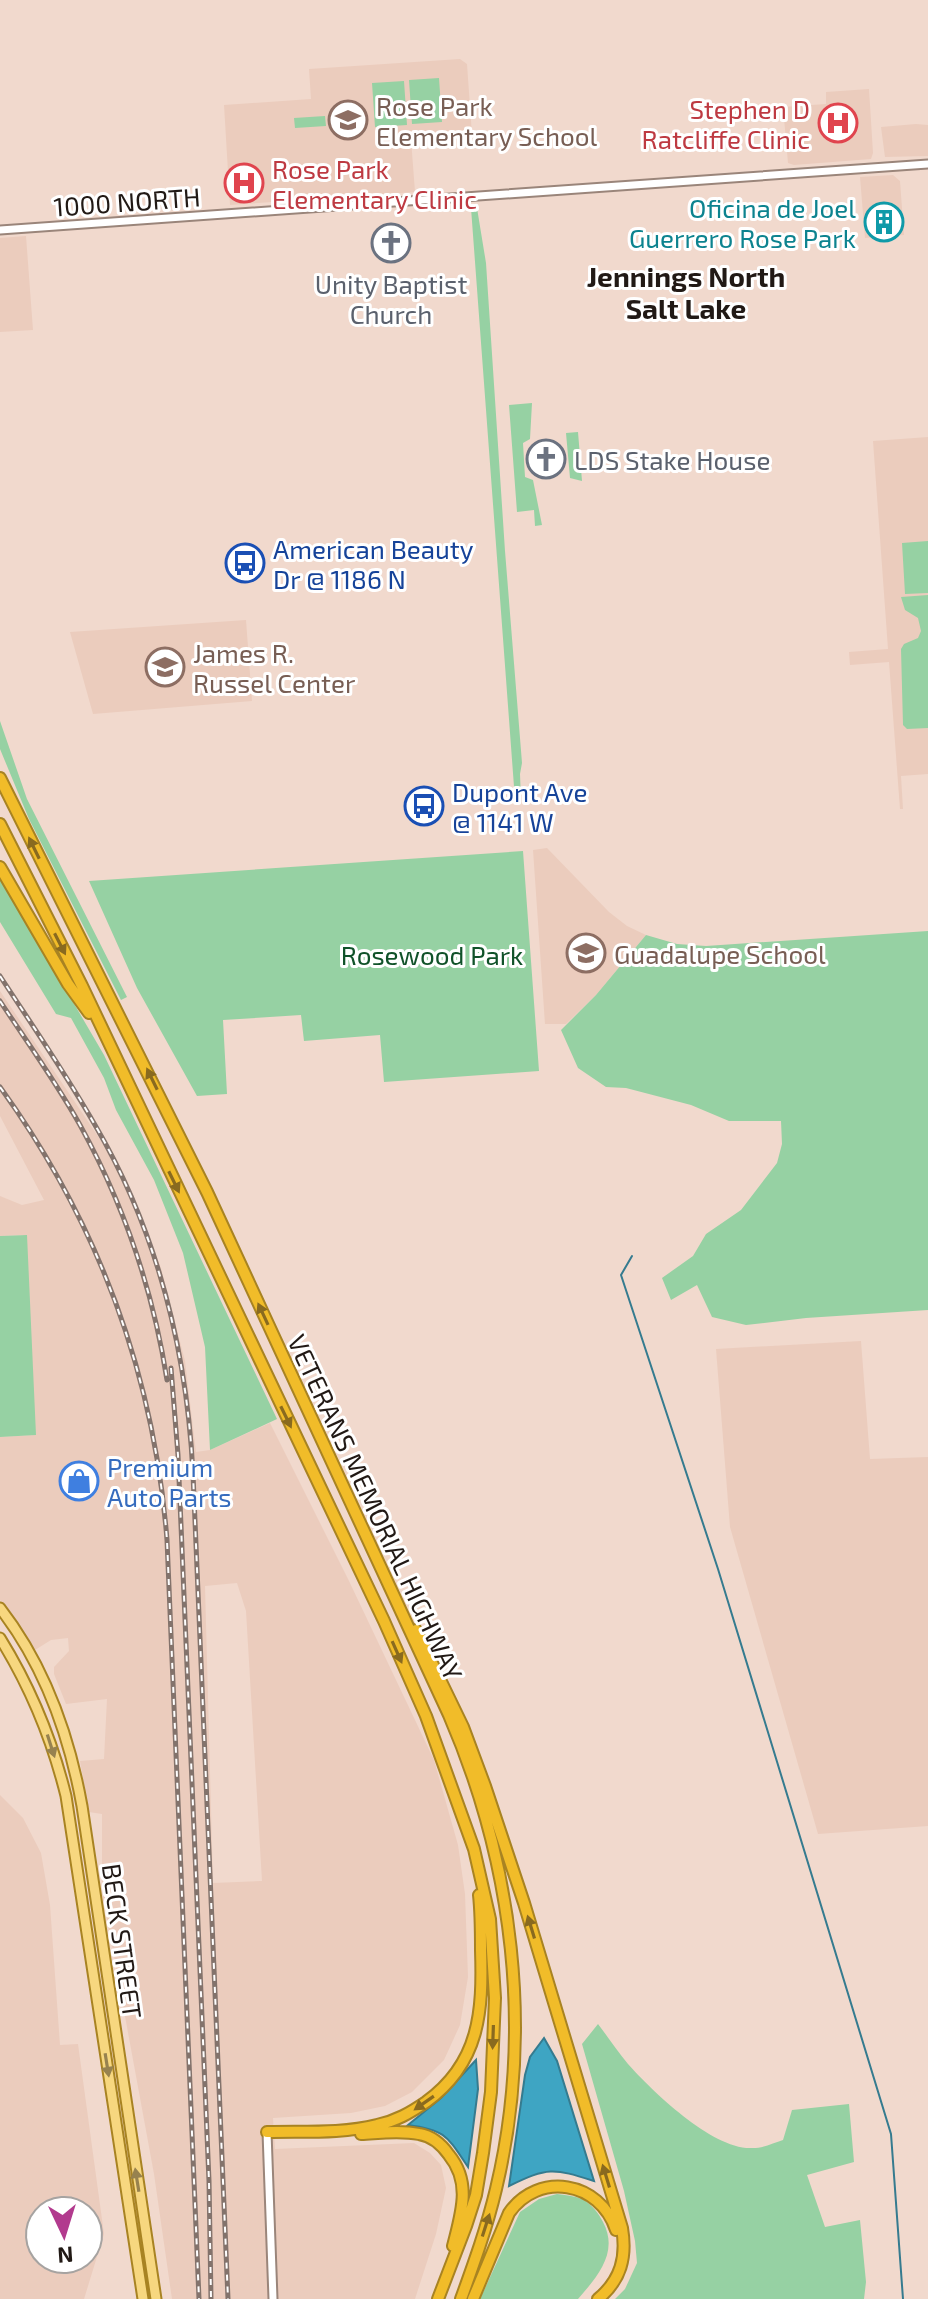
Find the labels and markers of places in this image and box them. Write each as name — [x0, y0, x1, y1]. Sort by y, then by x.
place label: Rose Park Elementary School — [376, 90, 598, 151]
place label: Stephen D Ratcliffe Clinic — [642, 93, 810, 154]
school or university icon: Rose Park Elementary School — [327, 99, 369, 141]
hospital icon: Stephen D Ratcliffe Clinic — [817, 102, 859, 144]
place label: Rose Park Elementary Clinic — [272, 153, 477, 214]
hospital icon: Rose Park Elementary Clinic — [223, 162, 265, 204]
place label: Oficina de Joel Guerrero Rose Park — [629, 192, 856, 253]
building icon: Oficina de Joel Guerrero Rose Park — [863, 201, 905, 243]
church icon: Unity Baptist Church — [370, 222, 412, 264]
place label: Unity Baptist Church — [315, 268, 467, 329]
church icon: LDS Stake House — [525, 438, 567, 480]
place label: LDS Stake House — [574, 444, 770, 475]
place label: American Beauty Dr @ 1186 N — [273, 533, 474, 594]
bus stop icon: American Beauty Dr @ 1186 N — [224, 542, 266, 584]
place label: James R. Russel Center — [193, 637, 355, 698]
school or university icon: James R. Russel Center — [144, 646, 186, 688]
place label: Dupont Ave @ 1141 W — [452, 776, 587, 837]
bus stop icon: Dupont Ave @ 1141 W — [403, 785, 445, 827]
school or university icon: Guadalupe School — [565, 932, 607, 974]
place label: Guadalupe School — [614, 938, 826, 969]
place label: Premium Auto Parts — [107, 1451, 232, 1512]
shop icon: Premium Auto Parts — [58, 1460, 100, 1502]

